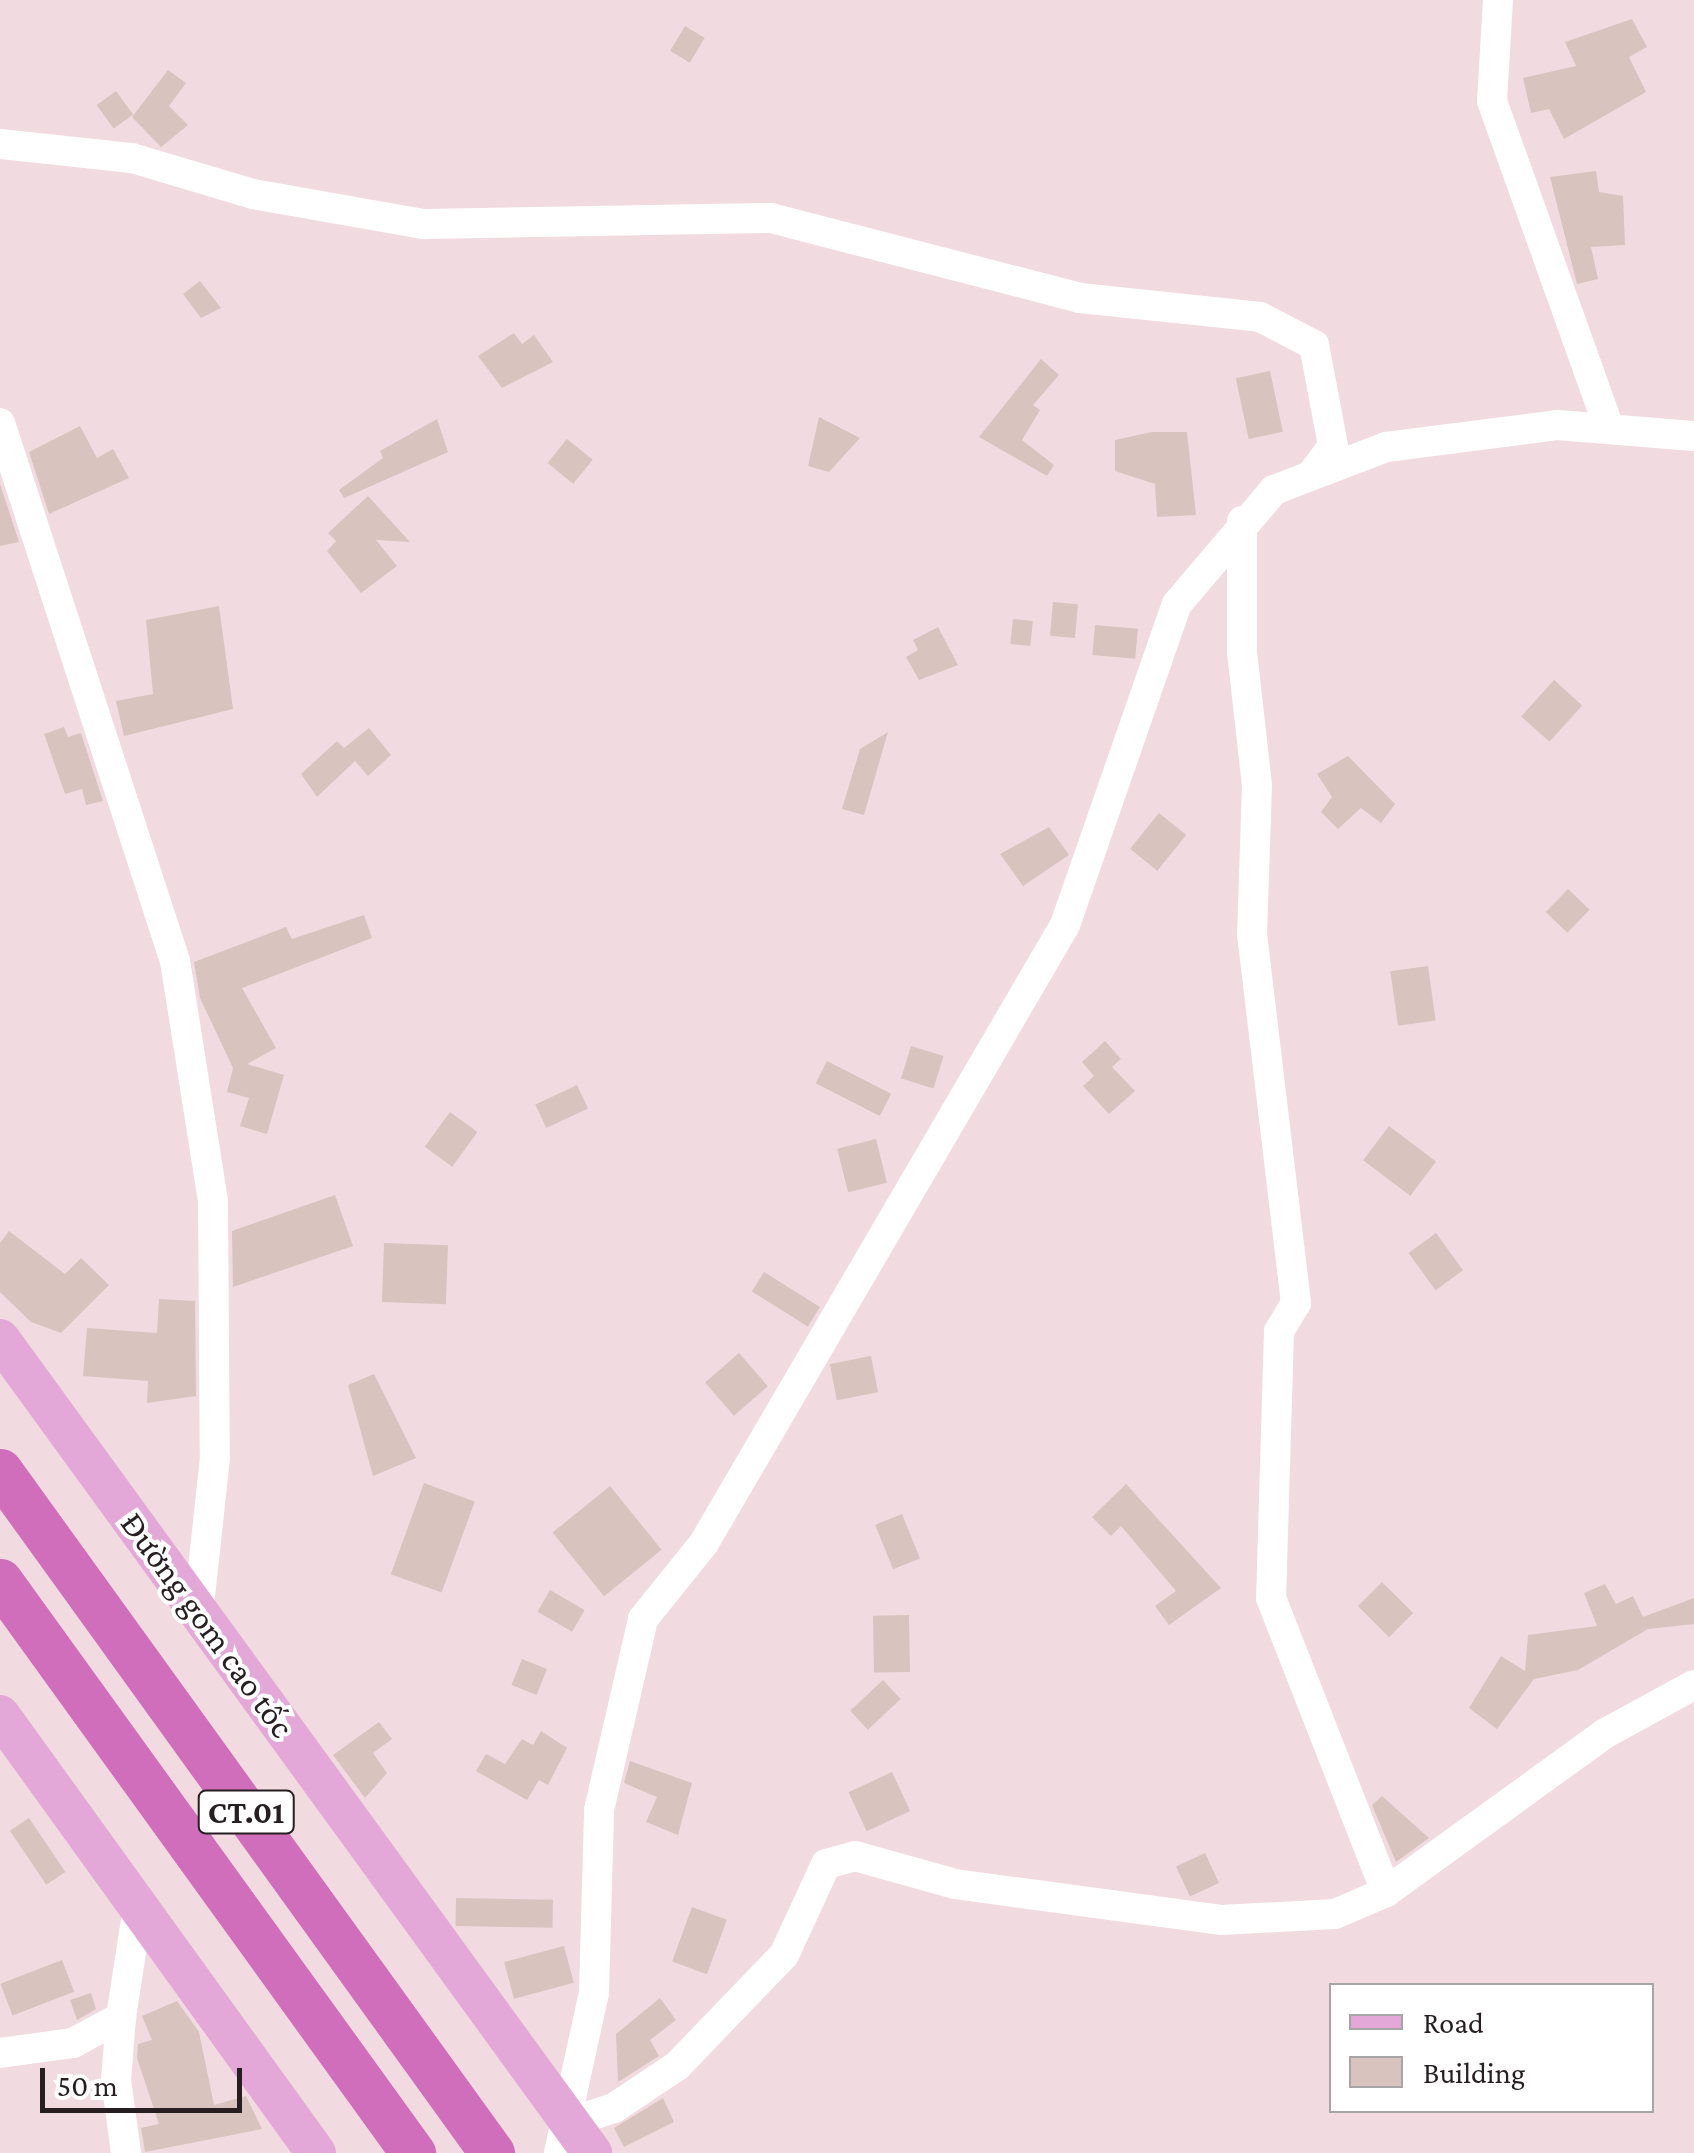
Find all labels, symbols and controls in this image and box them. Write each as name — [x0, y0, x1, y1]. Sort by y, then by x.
street label: Đường gom cao tốc — [111, 1504, 303, 1746]
road number: CT.01 — [196, 1785, 296, 1839]
legend — [1329, 1983, 1654, 2113]
text: Road — [1423, 2006, 1484, 2039]
scale bar — [45, 2048, 248, 2110]
text: Building — [1423, 2056, 1525, 2089]
text: 50 m — [57, 2069, 118, 2102]

